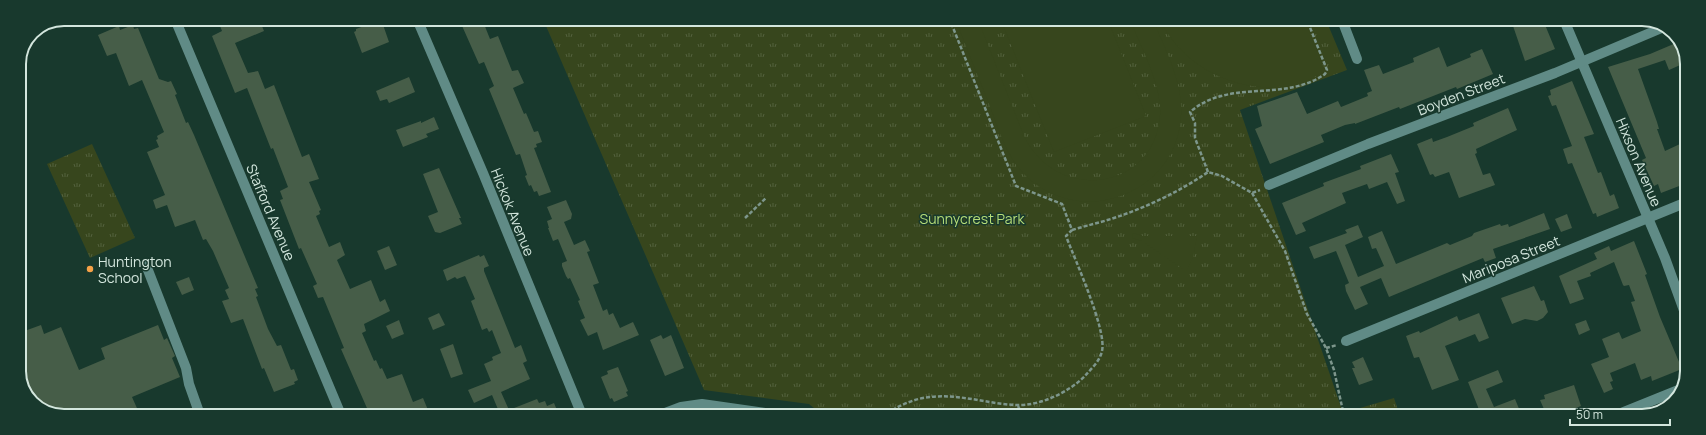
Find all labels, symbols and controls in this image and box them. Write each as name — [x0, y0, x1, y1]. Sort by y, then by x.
street label: Boyden Street — [1415, 68, 1508, 119]
street label: Hixson Avenue — [1612, 115, 1666, 209]
street label: Stafford Avenue — [242, 161, 300, 263]
street label: Hickok Avenue — [487, 165, 539, 259]
park label: Sunnycrest Park — [920, 209, 1025, 228]
street label: Mariposa Street — [1460, 231, 1563, 287]
place label: Huntington School — [98, 252, 172, 287]
marker: Huntington School — [85, 264, 95, 274]
scale bar — [1570, 401, 1670, 427]
text: 50 m — [1576, 406, 1603, 423]

